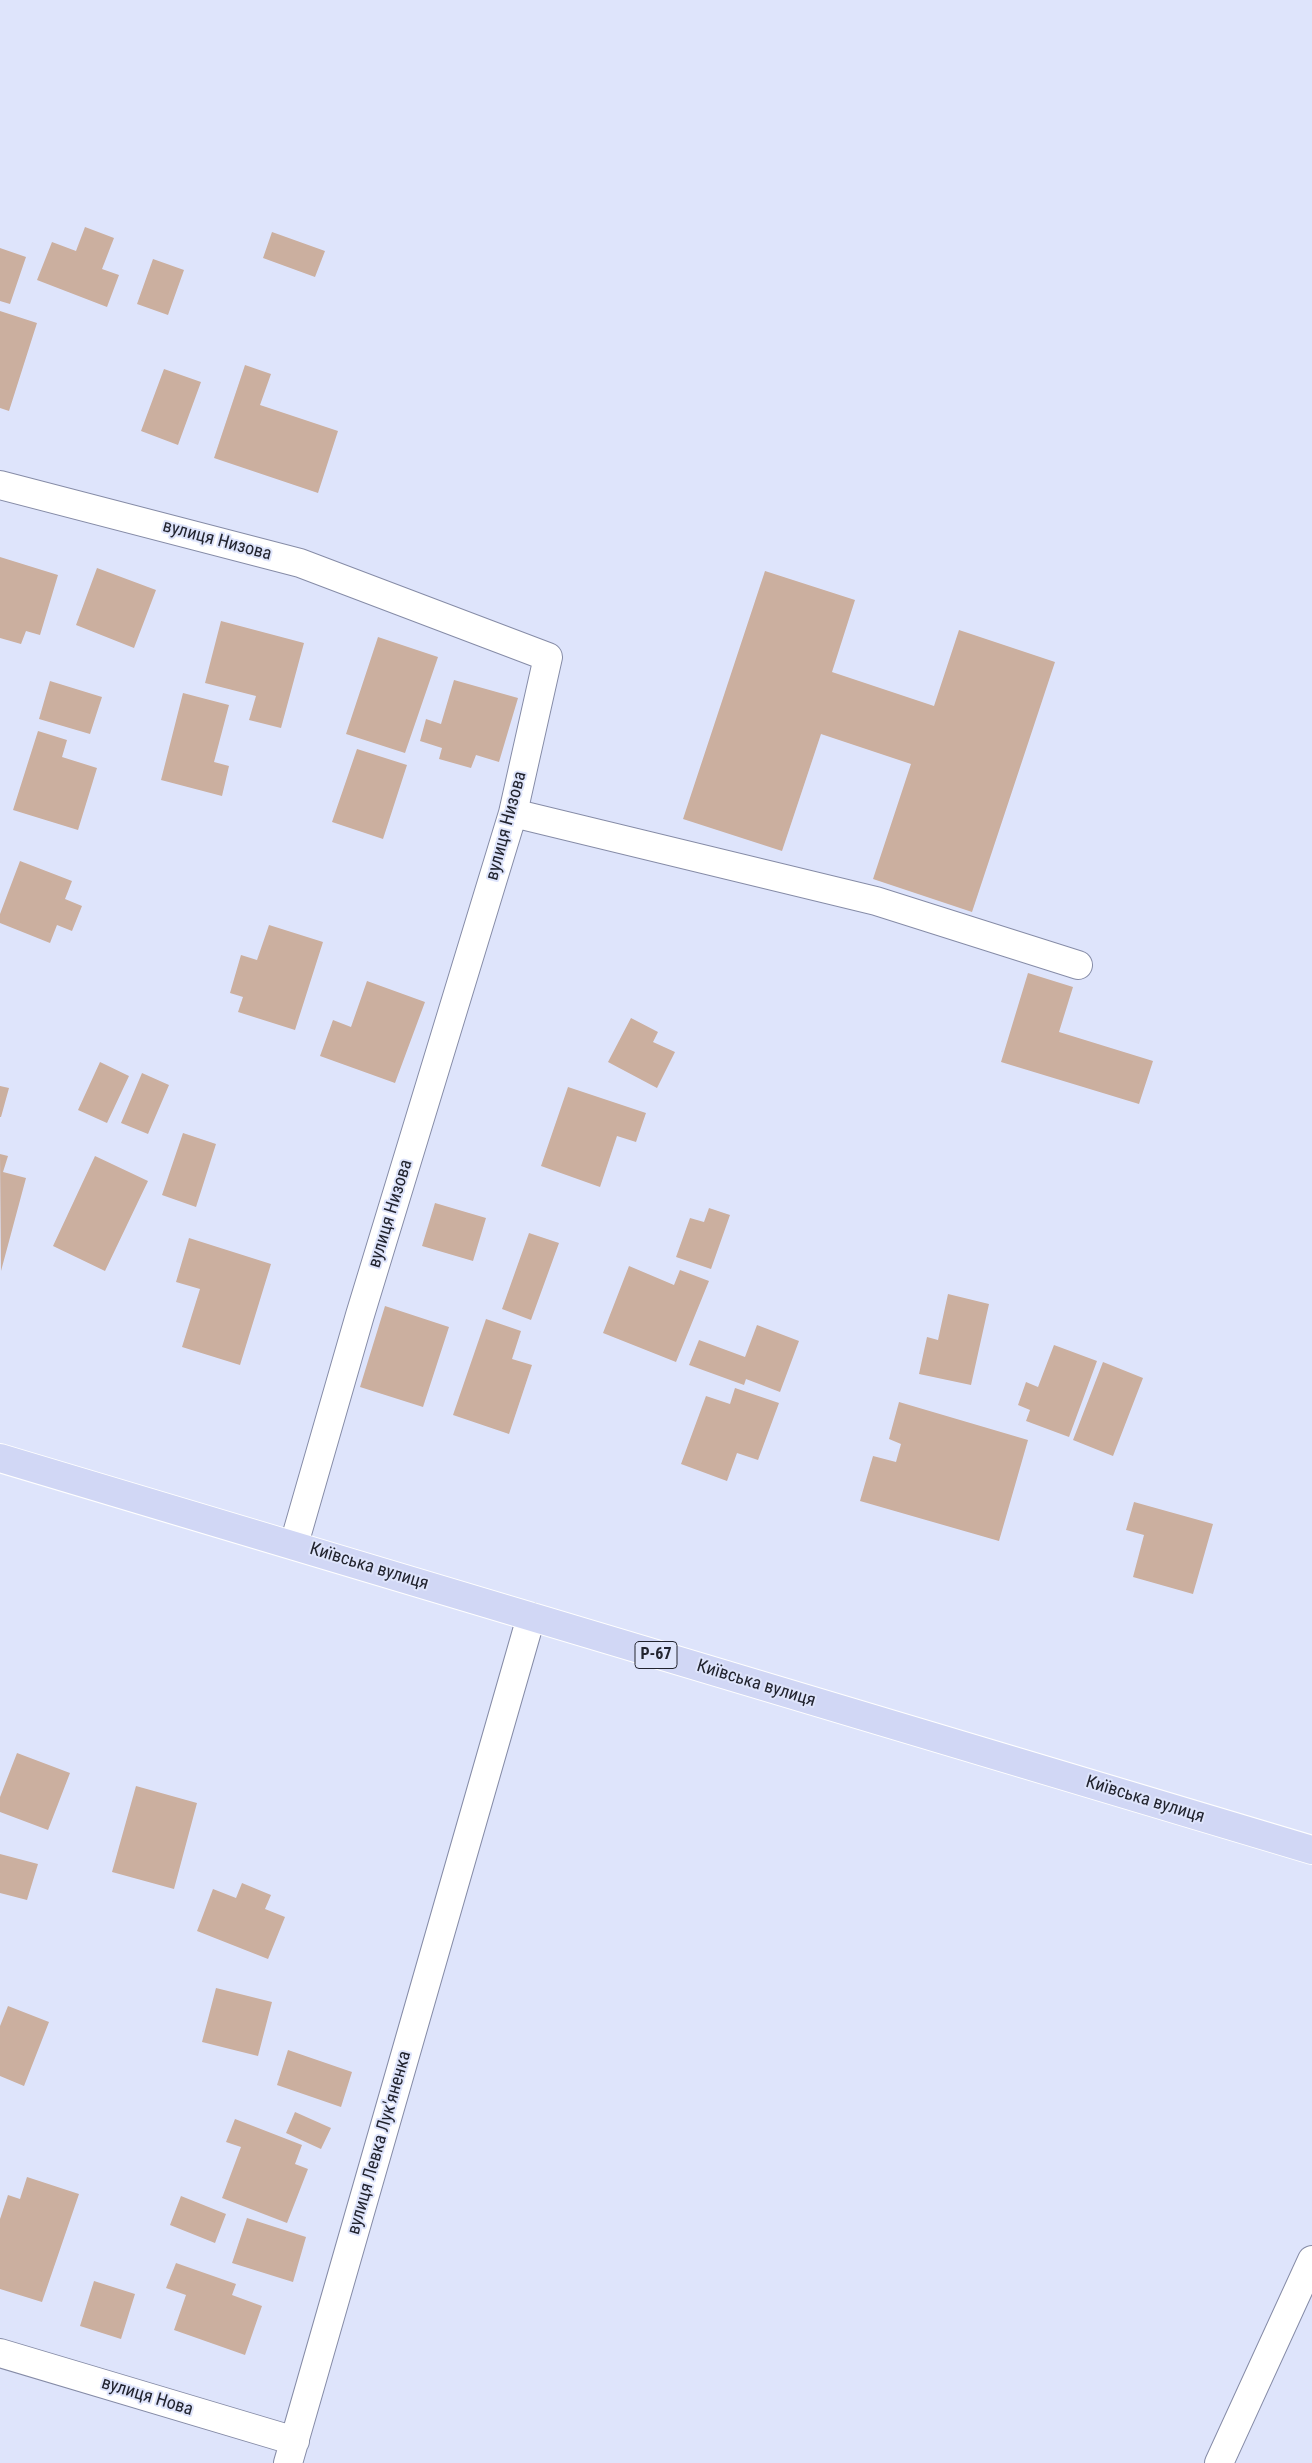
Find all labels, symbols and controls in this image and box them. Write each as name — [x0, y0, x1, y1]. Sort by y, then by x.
street label: вулиця Низова — [160, 516, 274, 566]
street label: вулиця Низова — [482, 769, 532, 883]
street label: вулиця Низова — [364, 1157, 418, 1271]
street label: Київська вулиця — [307, 1539, 431, 1595]
road number: Р-67 — [635, 1642, 677, 1668]
street label: Київська вулиця — [694, 1656, 818, 1712]
street label: Київська вулиця — [1083, 1772, 1207, 1828]
street label: вулиця Левка Лук'яненка — [343, 2049, 417, 2237]
street label: вулиця Нова — [99, 2373, 195, 2421]

